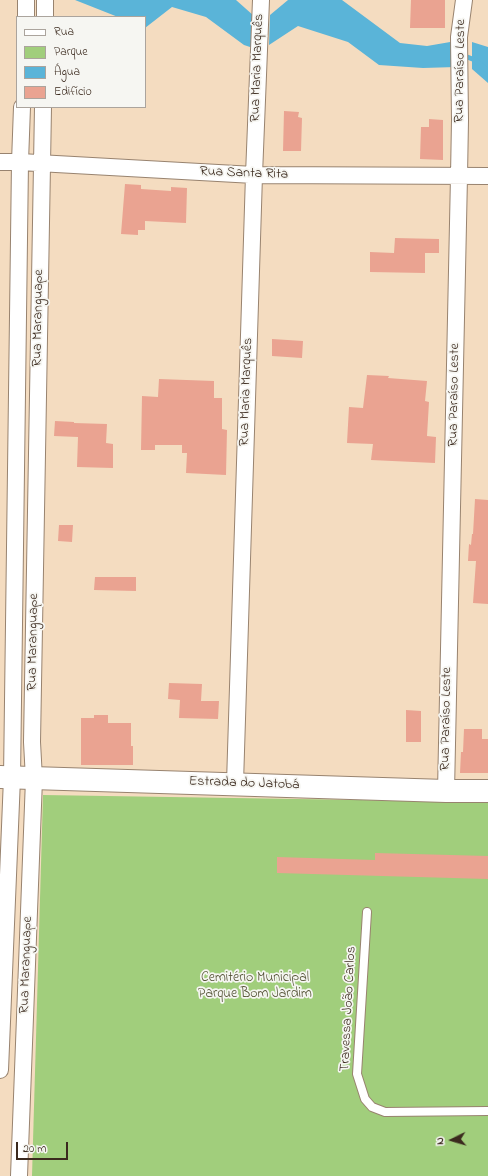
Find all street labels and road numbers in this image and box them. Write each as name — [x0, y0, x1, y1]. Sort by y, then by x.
street label: Rua Maria Marquês — [248, 14, 268, 122]
street label: Rua Paraíso Leste — [452, 19, 470, 123]
street label: Rua Santa Rita — [199, 164, 289, 184]
street label: Rua Maranguape — [30, 269, 48, 367]
street label: Rua Maria Marquês — [237, 338, 257, 446]
street label: Rua Paraíso Leste — [446, 343, 464, 447]
street label: Rua Maranguape — [25, 593, 43, 691]
street label: Rua Paraíso Leste — [438, 667, 456, 771]
street label: Estrada do Jatobá — [189, 774, 299, 794]
street label: Rua Maranguape — [17, 916, 37, 1014]
street label: Travessa João Carlos — [337, 946, 361, 1072]

